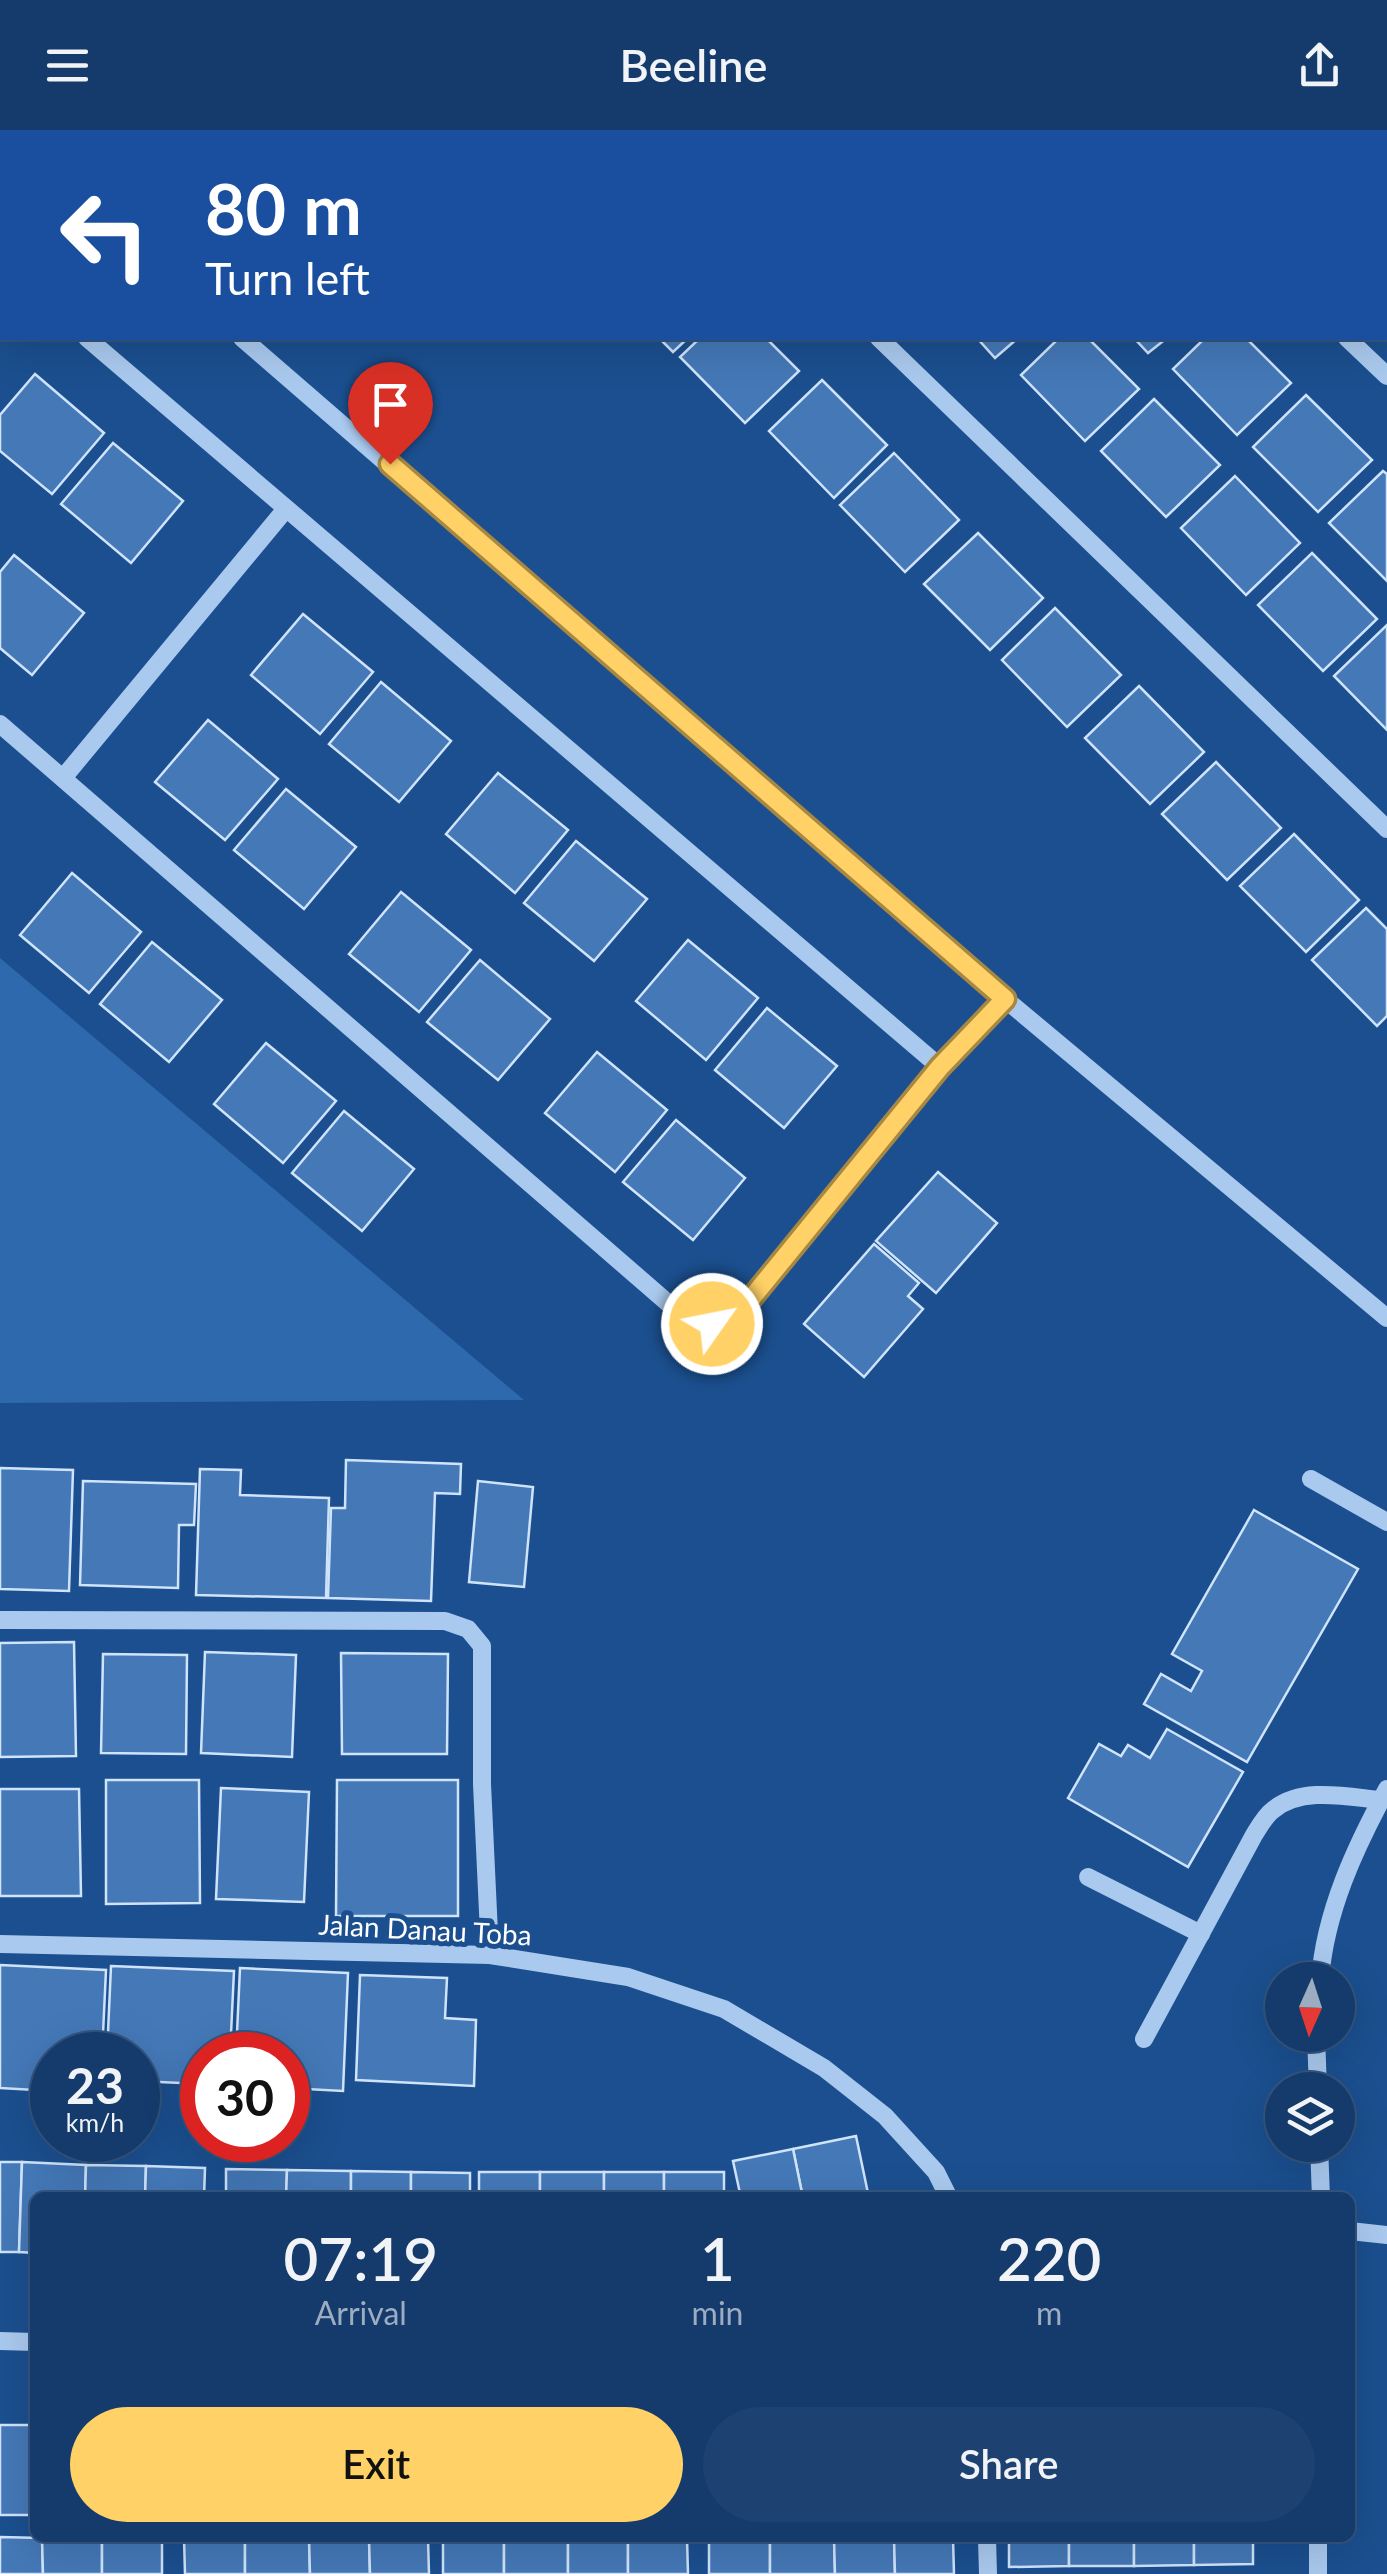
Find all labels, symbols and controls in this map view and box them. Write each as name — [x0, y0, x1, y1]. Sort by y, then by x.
icon: menu — [40, 38, 95, 93]
text: Beeline — [619, 38, 768, 92]
icon: share — [1292, 38, 1347, 93]
text: 80 m — [205, 166, 362, 250]
icon: left — [40, 170, 170, 300]
text: Turn left — [205, 251, 370, 305]
pin — [348, 362, 433, 465]
icon: arrive — [363, 377, 418, 432]
position arrow — [660, 1272, 764, 1376]
street label: Jalan Danau Toba — [318, 1906, 533, 1952]
north arrow — [1265, 1962, 1355, 2052]
map controls — [1265, 1962, 1355, 2162]
speed limit sign: 30 — [180, 2032, 310, 2162]
text: 23 — [66, 2055, 124, 2115]
button: layers — [1265, 2072, 1355, 2162]
text: km/h — [66, 2107, 124, 2137]
text: 07:19 — [284, 2222, 438, 2294]
text: 1 — [700, 2222, 735, 2294]
text: 220 — [997, 2222, 1101, 2294]
text: Arrival — [315, 2293, 407, 2332]
text: min — [692, 2293, 743, 2332]
text: m — [1036, 2293, 1062, 2332]
button: Exit — [70, 2407, 683, 2522]
button: Share — [703, 2407, 1315, 2522]

